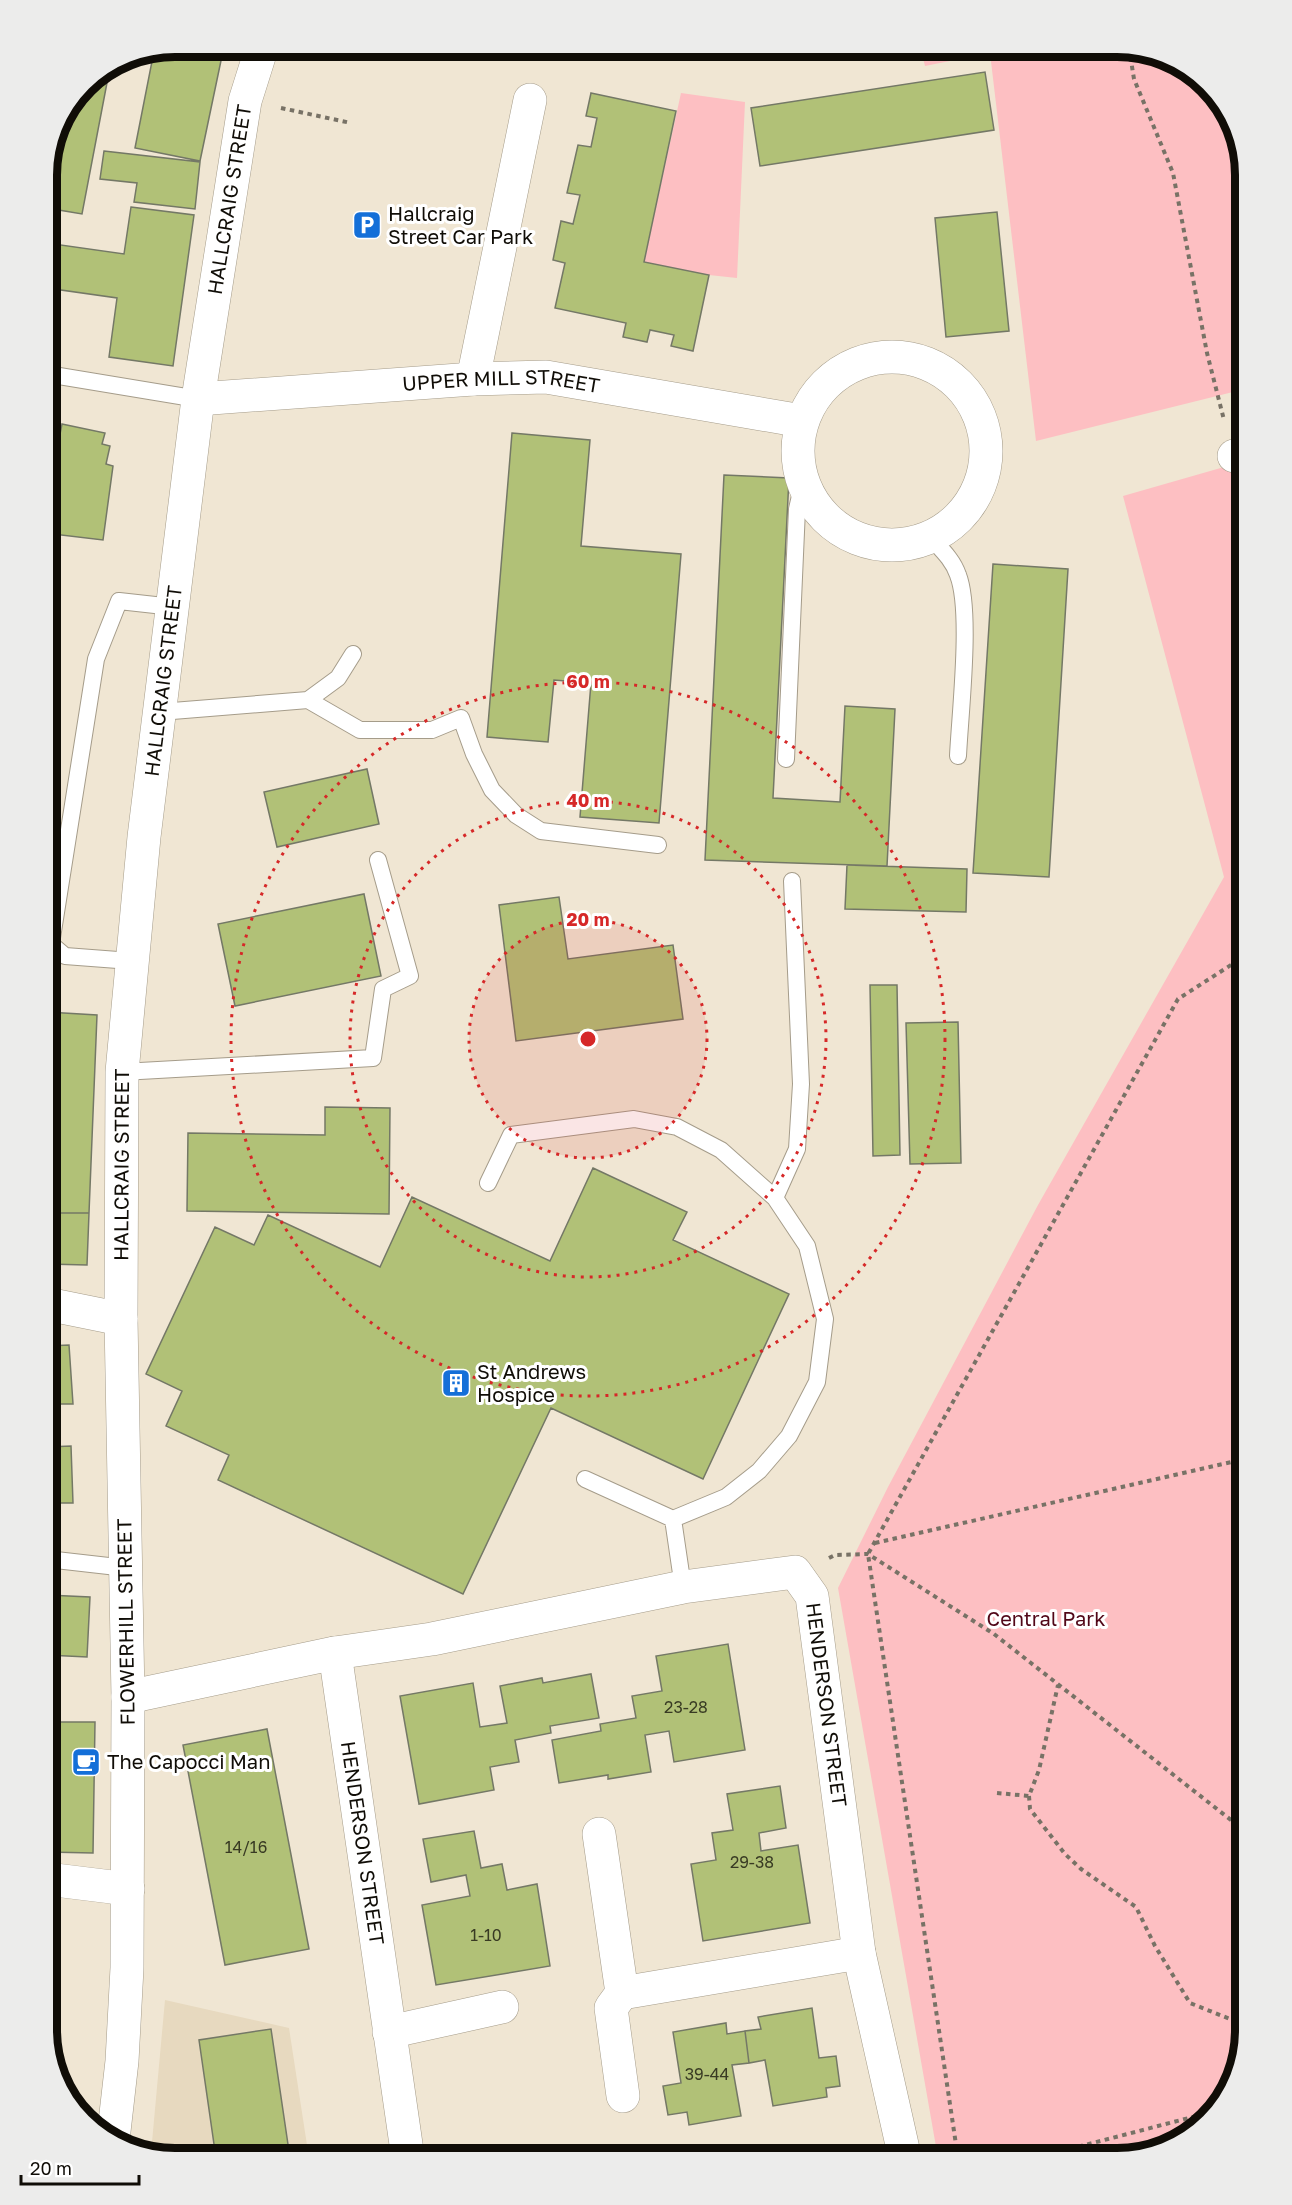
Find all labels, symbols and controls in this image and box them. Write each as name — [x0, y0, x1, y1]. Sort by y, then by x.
street label: HALLCRAIG STREET — [202, 103, 255, 296]
place label: Hallcraig Street Car Park — [388, 201, 533, 248]
parking icon: Hallcraig Street Car Park — [351, 209, 383, 241]
street label: UPPER MILL STREET — [401, 364, 602, 397]
street label: HALLCRAIG STREET — [139, 584, 186, 778]
text: 60 m — [566, 670, 610, 692]
text: 40 m — [566, 789, 610, 811]
text: 20 m — [567, 908, 609, 930]
centre of rings — [578, 1029, 598, 1049]
street label: HALLCRAIG STREET — [108, 1069, 133, 1261]
place label: St Andrews Hospice — [477, 1359, 586, 1406]
building icon: St Andrews Hospice — [440, 1367, 472, 1399]
street label: FLOWERHILL STREET — [111, 1518, 139, 1726]
street label: HENDERSON STREET — [802, 1601, 853, 1808]
park label: Central Park — [987, 1606, 1105, 1630]
house number: 23-28 — [664, 1697, 708, 1717]
street label: HENDERSON STREET — [337, 1739, 390, 1946]
cafe icon: The Capocci Man — [70, 1746, 102, 1778]
place label: The Capocci Man — [107, 1749, 270, 1773]
house number: 14/16 — [225, 1837, 267, 1857]
house number: 29-38 — [730, 1852, 774, 1872]
house number: 1-10 — [470, 1925, 502, 1945]
house number: 39-44 — [685, 2064, 729, 2084]
scale bar — [21, 2148, 140, 2186]
text: 20 m — [30, 2157, 72, 2179]

